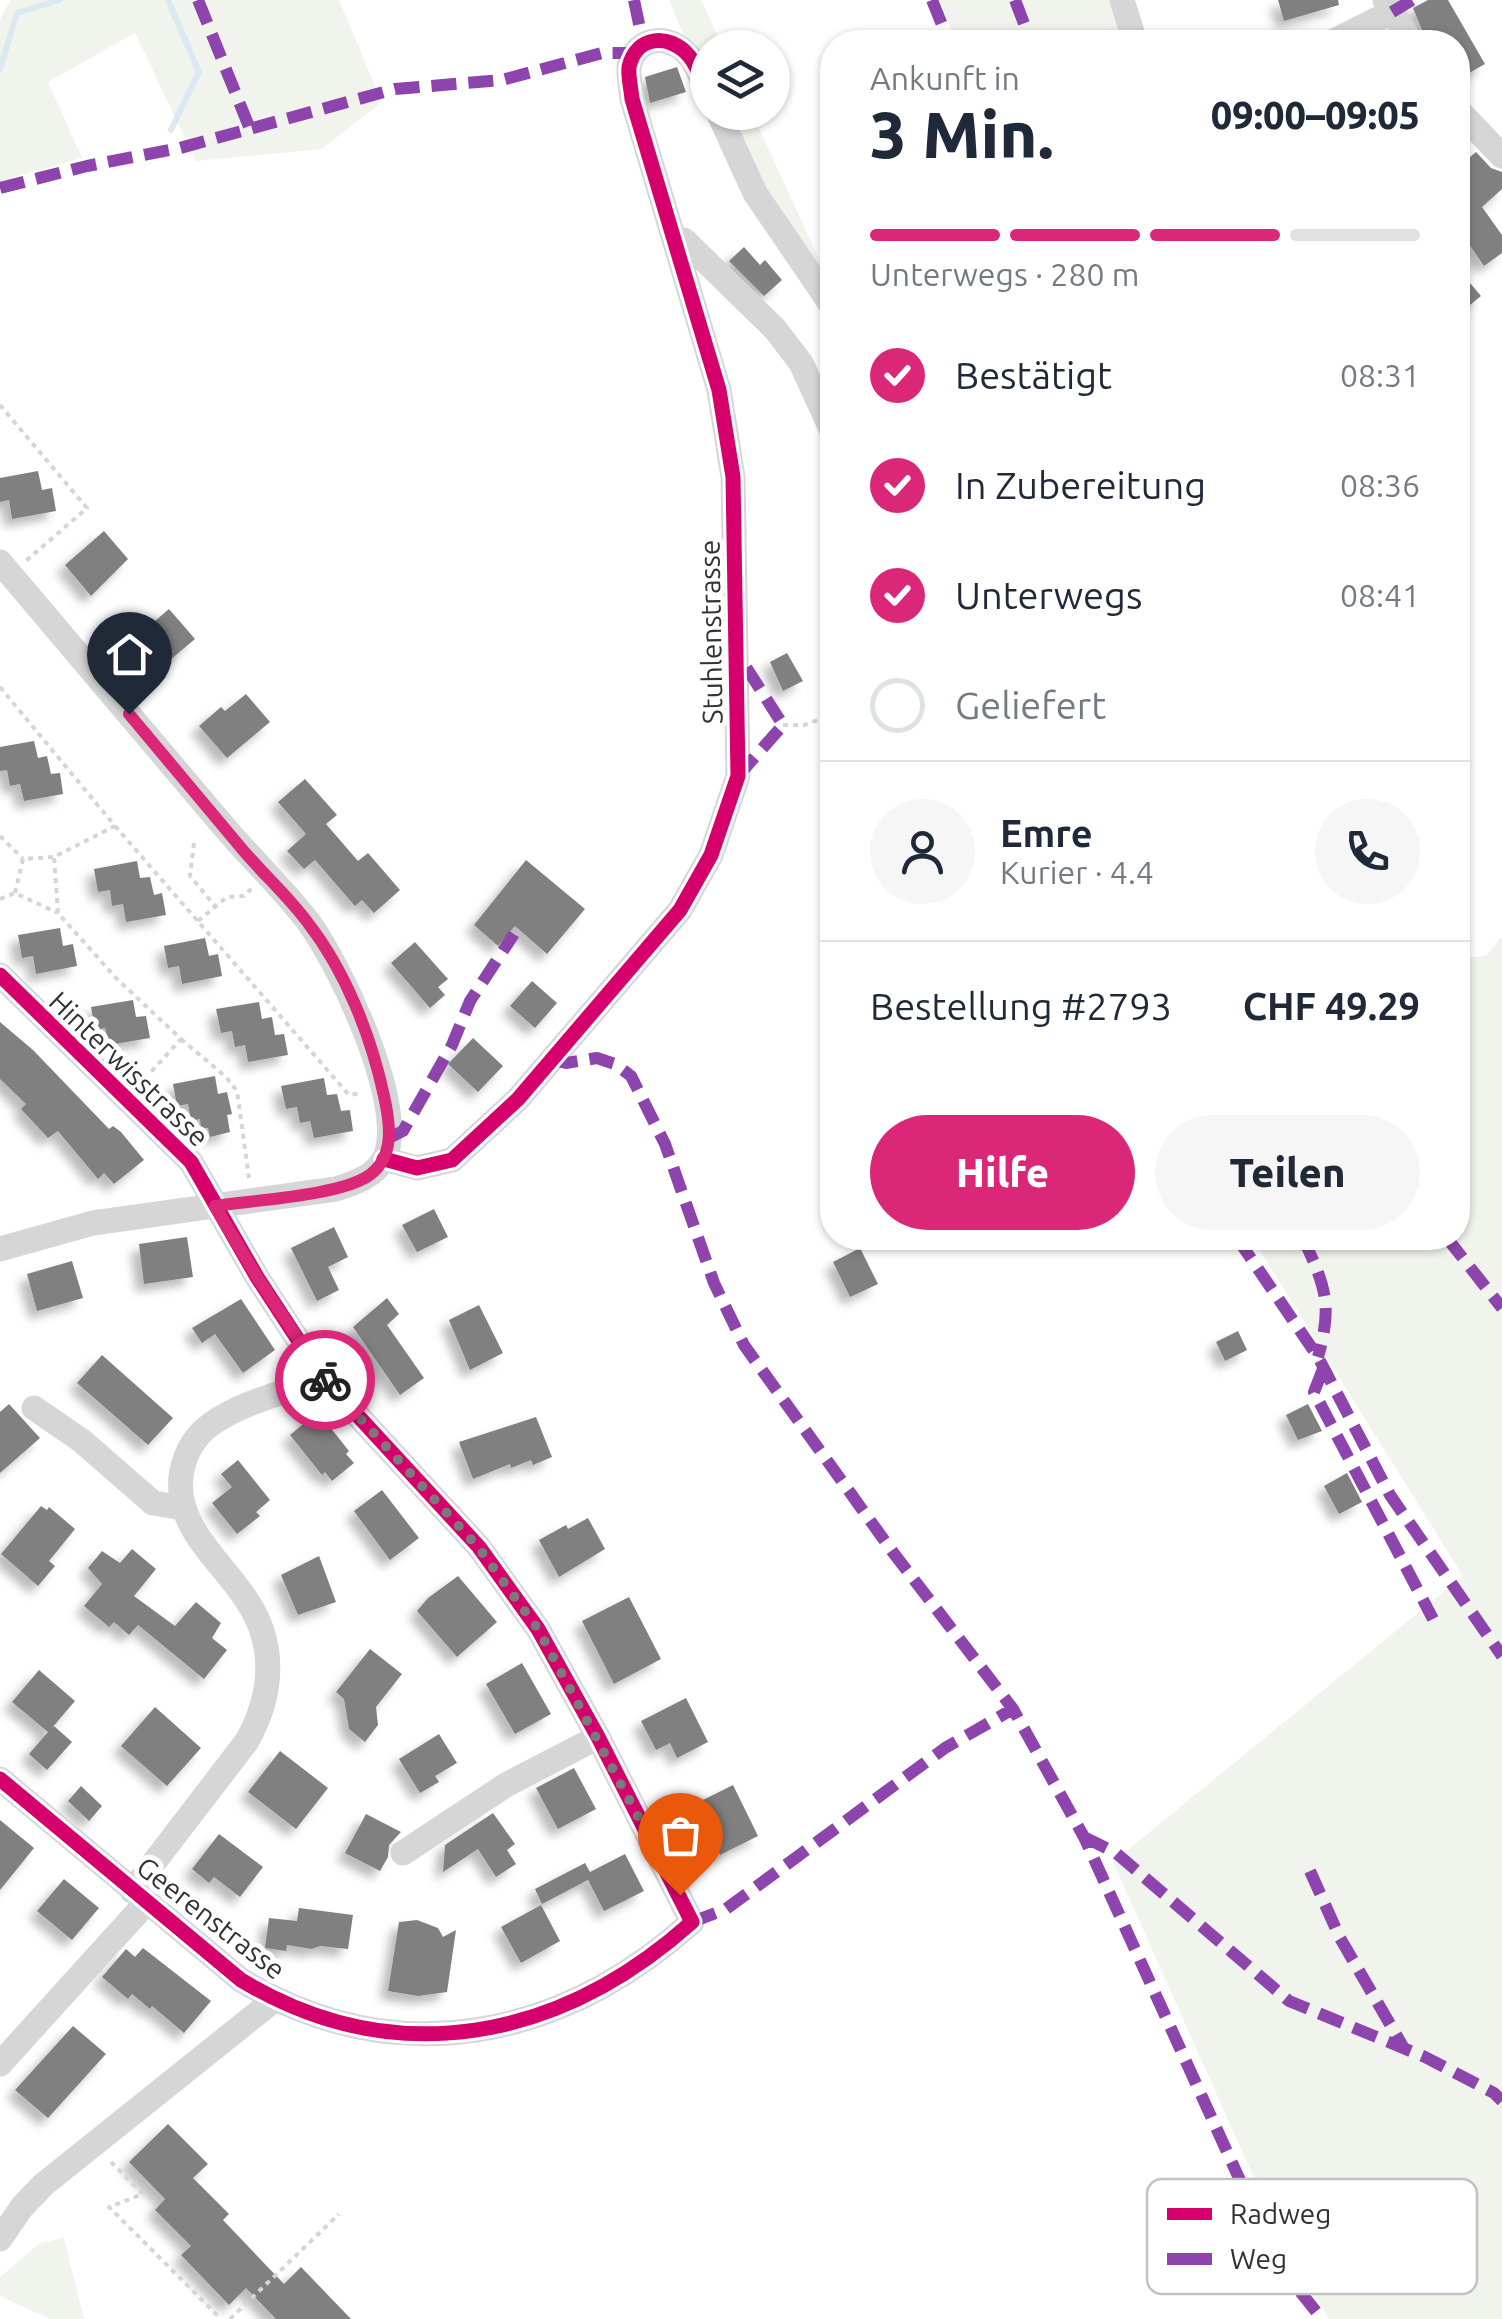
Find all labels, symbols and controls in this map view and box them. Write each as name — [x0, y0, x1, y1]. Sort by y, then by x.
map controls — [690, 30, 790, 130]
button: layers — [690, 30, 790, 130]
text: Ankunft in — [870, 60, 1020, 96]
text: 09:00–09:05 — [1211, 94, 1420, 136]
text: 3 Min. — [870, 97, 1054, 170]
text: Unterwegs · 280 m — [870, 256, 1139, 292]
icon: check — [870, 348, 925, 403]
text: Bestätigt — [955, 354, 1112, 396]
text: 08:31 — [1340, 357, 1420, 393]
icon: check — [870, 458, 925, 513]
text: In Zubereitung — [955, 464, 1206, 506]
text: 08:36 — [1340, 467, 1420, 503]
street label: Stuhlenstrasse — [693, 540, 728, 724]
icon: check — [870, 568, 925, 623]
text: Unterwegs — [955, 574, 1142, 616]
text: 08:41 — [1340, 577, 1420, 613]
pin — [87, 612, 172, 715]
icon: home — [102, 627, 157, 682]
text: Geliefert — [955, 684, 1106, 726]
button: person — [870, 799, 975, 904]
button: phone — [1315, 799, 1420, 904]
text: Emre — [1000, 812, 1093, 854]
text: Kurier · 4.4 — [1000, 854, 1154, 890]
street label: Hinterwisstrasse — [44, 985, 215, 1152]
text: Bestellung #2793 — [870, 985, 1172, 1027]
text: CHF 49.29 — [1243, 985, 1420, 1027]
button: Hilfe — [870, 1115, 1135, 1230]
button: Teilen — [1155, 1115, 1420, 1230]
courier — [275, 1330, 375, 1430]
icon: bike — [298, 1353, 353, 1408]
pin — [638, 1793, 723, 1896]
icon: bag — [653, 1808, 708, 1863]
street label: Geerenstrasse — [131, 1850, 292, 1985]
legend — [1147, 2179, 1477, 2294]
text: Radweg — [1230, 2198, 1331, 2229]
text: Weg — [1230, 2243, 1287, 2274]

